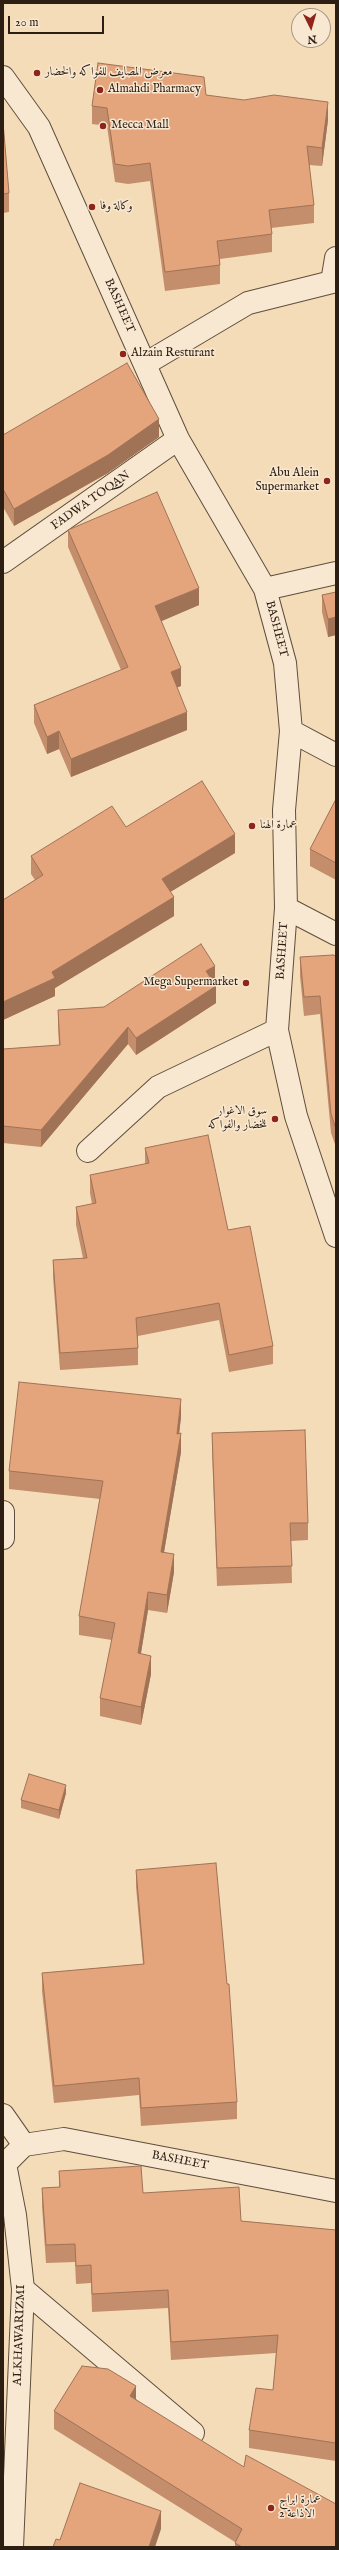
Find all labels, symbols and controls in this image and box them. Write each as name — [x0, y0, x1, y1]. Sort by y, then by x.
scale bar — [10, 8, 106, 34]
north arrow — [291, 8, 331, 48]
text: 20 m — [15, 15, 38, 30]
text: N — [307, 32, 317, 46]
place label: معرض المصايف للفواكه والخضار — [45, 66, 172, 80]
marker: معرض المصايف للفواكه والخضار — [32, 68, 42, 78]
place label: Almahdi Pharmacy — [108, 83, 201, 97]
marker: Almahdi Pharmacy — [95, 85, 105, 95]
place label: Mecca Mall — [111, 119, 169, 133]
marker: Mecca Mall — [98, 121, 108, 131]
place label: وكالة وفا — [100, 200, 133, 214]
marker: وكالة وفا — [87, 202, 97, 212]
street label: BASHEET — [101, 277, 137, 335]
place label: Alzain Resturant — [131, 347, 215, 361]
marker: Alzain Resturant — [118, 349, 128, 359]
place label: Abu Alein Supermarket — [255, 467, 319, 495]
street label: FADWA TOQAN — [49, 468, 133, 534]
marker: Abu Alein Supermarket — [322, 476, 332, 486]
street label: BASHEET — [262, 599, 290, 659]
place label: عمارة الهنا — [260, 819, 297, 833]
marker: عمارة الهنا — [247, 821, 257, 831]
street label: BASHEET — [274, 922, 292, 980]
place label: Mega Supermarket — [143, 976, 238, 990]
marker: Mega Supermarket — [241, 978, 251, 988]
place label: سوق الاغوار للخضار والفواكه — [208, 1105, 267, 1133]
marker: سوق الاغوار للخضار والفواكه — [270, 1114, 280, 1124]
street label: BASHEET — [150, 2148, 210, 2174]
street label: ALKHAWARIZMI — [11, 2284, 29, 2386]
place label: عمارة ابراج الاذاعة 2 — [279, 2494, 321, 2522]
marker: عمارة ابراج الاذاعة 2 — [266, 2503, 276, 2513]

